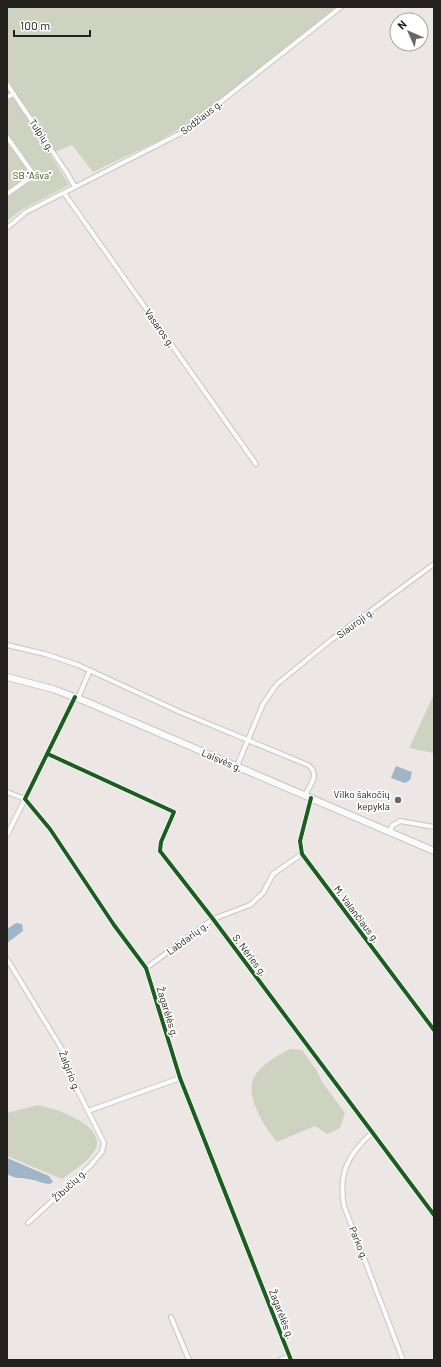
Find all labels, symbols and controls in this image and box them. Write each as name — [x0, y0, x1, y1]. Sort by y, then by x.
scale bar — [14, 12, 90, 38]
north arrow — [389, 12, 429, 52]
text: N — [394, 17, 409, 32]
text: 100 m — [20, 18, 50, 32]
street label: Sodžiaus g. — [178, 97, 224, 137]
street label: Tulpių g. — [27, 117, 57, 153]
park label: SB "Ašva" — [13, 169, 52, 181]
street label: Vasaros g. — [142, 306, 178, 350]
street label: Siauroji g. — [334, 605, 376, 641]
street label: Laisvės g. — [200, 746, 244, 774]
place label: Vilko šakočių kepykla — [334, 788, 390, 812]
marker: Vilko šakočių kepykla — [393, 795, 403, 805]
street label: M. Valančiaus g. — [332, 883, 382, 945]
street label: Labdarių g. — [164, 919, 210, 957]
street label: S. Nėries g. — [230, 932, 270, 978]
street label: Žagarėlės g. — [155, 985, 181, 1039]
street label: Žalgirio g. — [57, 1049, 83, 1093]
street label: Žibučių g. — [49, 1166, 89, 1204]
street label: Parko g. — [347, 1225, 371, 1261]
street label: Žagarėlės g. — [267, 1287, 297, 1341]

